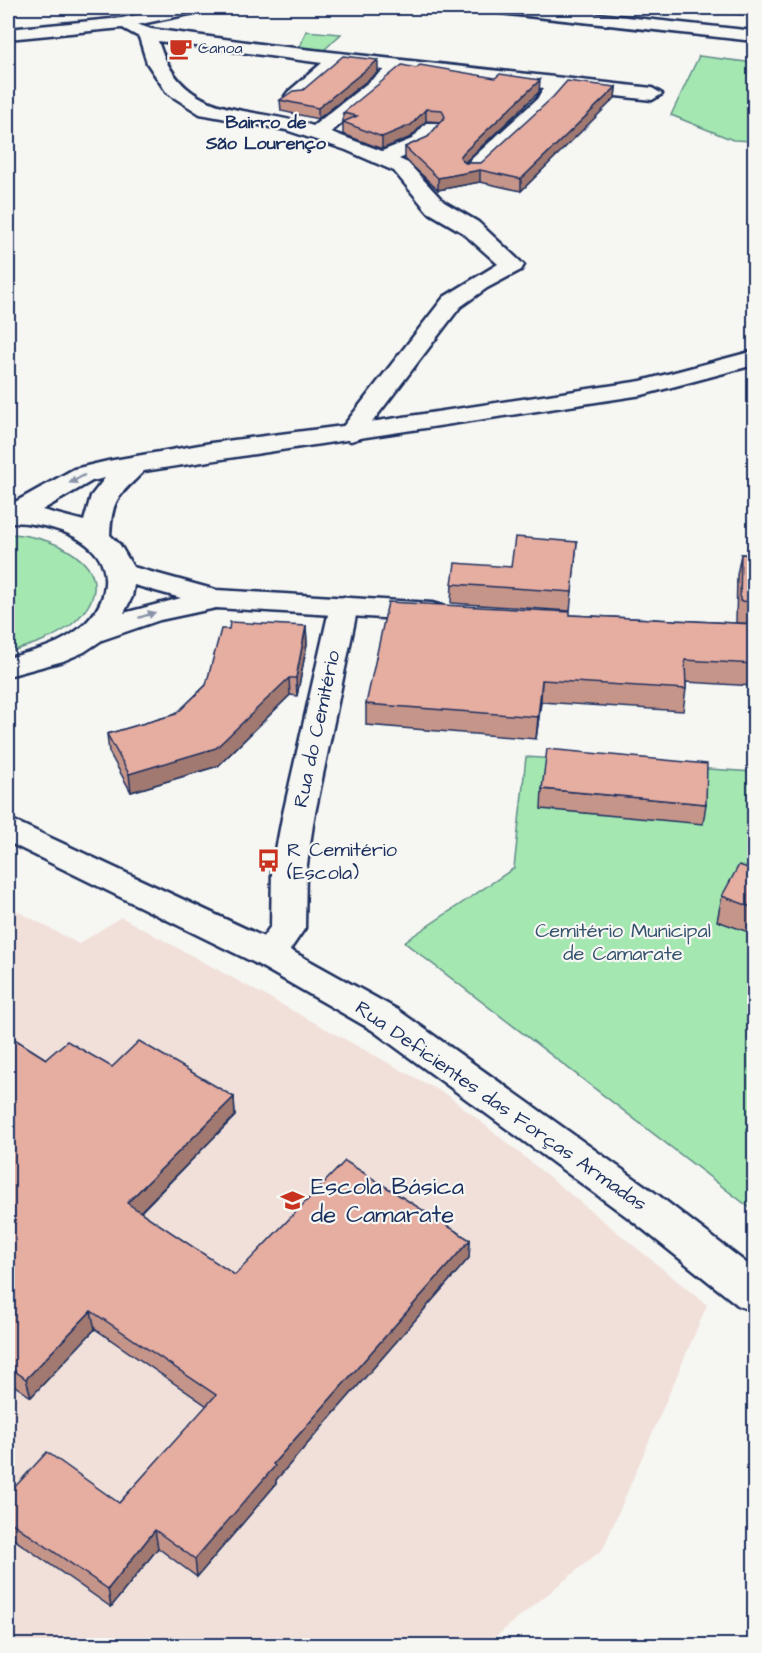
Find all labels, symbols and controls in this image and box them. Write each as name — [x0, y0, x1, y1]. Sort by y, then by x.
cafe icon: Canoa — [167, 35, 193, 61]
place label: Canoa — [198, 37, 243, 59]
district label: Bairro de São Lourenço — [205, 110, 327, 156]
one-way arrow — [68, 474, 85, 484]
one-way arrow — [138, 610, 156, 619]
street label: Rua do Cemitério — [287, 648, 347, 810]
place label: R Cemitério (Escola) — [287, 836, 397, 887]
bus stop icon: R Cemitério (Escola) — [256, 848, 282, 874]
park label: Cemitério Municipal de Camarate — [535, 917, 711, 968]
street label: Rua Deficientes das Forças Armadas — [349, 994, 653, 1218]
place label: Escola Básica de Camarate — [311, 1170, 464, 1232]
school or university icon: Escola Básica de Camarate — [280, 1188, 306, 1214]

